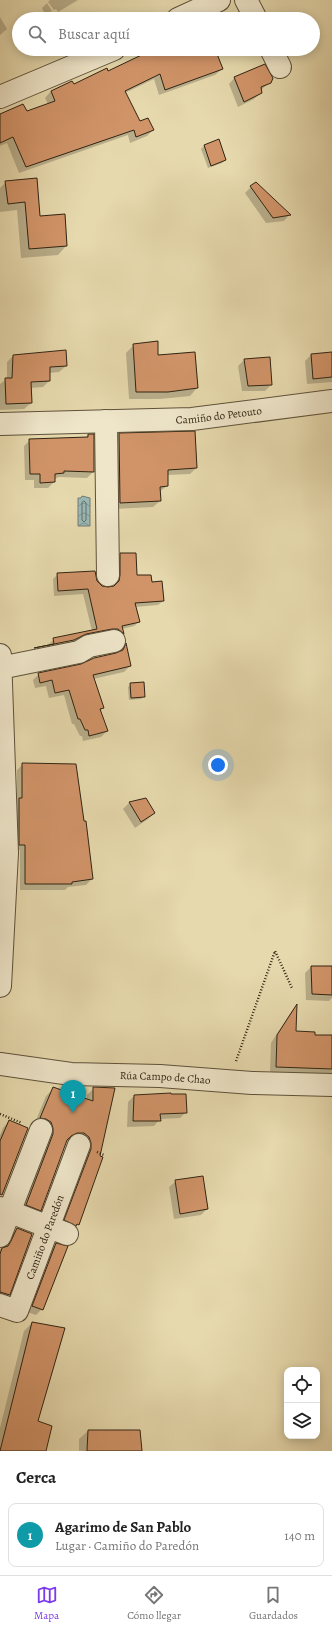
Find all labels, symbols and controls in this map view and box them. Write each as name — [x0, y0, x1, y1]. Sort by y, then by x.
search box — [12, 12, 320, 56]
icon: search — [26, 23, 48, 45]
text: Buscar aquí — [58, 24, 130, 44]
street label: Camiño do Petouto — [176, 403, 263, 427]
your location — [208, 755, 228, 775]
street label: Rúa Campo de Chao — [120, 1068, 212, 1087]
pin: 1 — [60, 1080, 86, 1113]
street label: Camiño do Paredón — [22, 1193, 67, 1281]
map controls — [284, 1367, 320, 1439]
button: locate — [284, 1367, 320, 1403]
button: layers — [284, 1403, 320, 1439]
text: Cerca — [16, 1466, 56, 1489]
text: Agarimo de San Pablo — [55, 1517, 191, 1537]
text: 1 — [28, 1527, 32, 1544]
text: 140 m — [284, 1527, 315, 1544]
text: Lugar · Camiño do Paredón — [55, 1537, 199, 1554]
tab: Mapa — [34, 1584, 59, 1623]
tab: Cómo llegar — [127, 1584, 181, 1623]
tab: Guardados — [249, 1584, 298, 1623]

